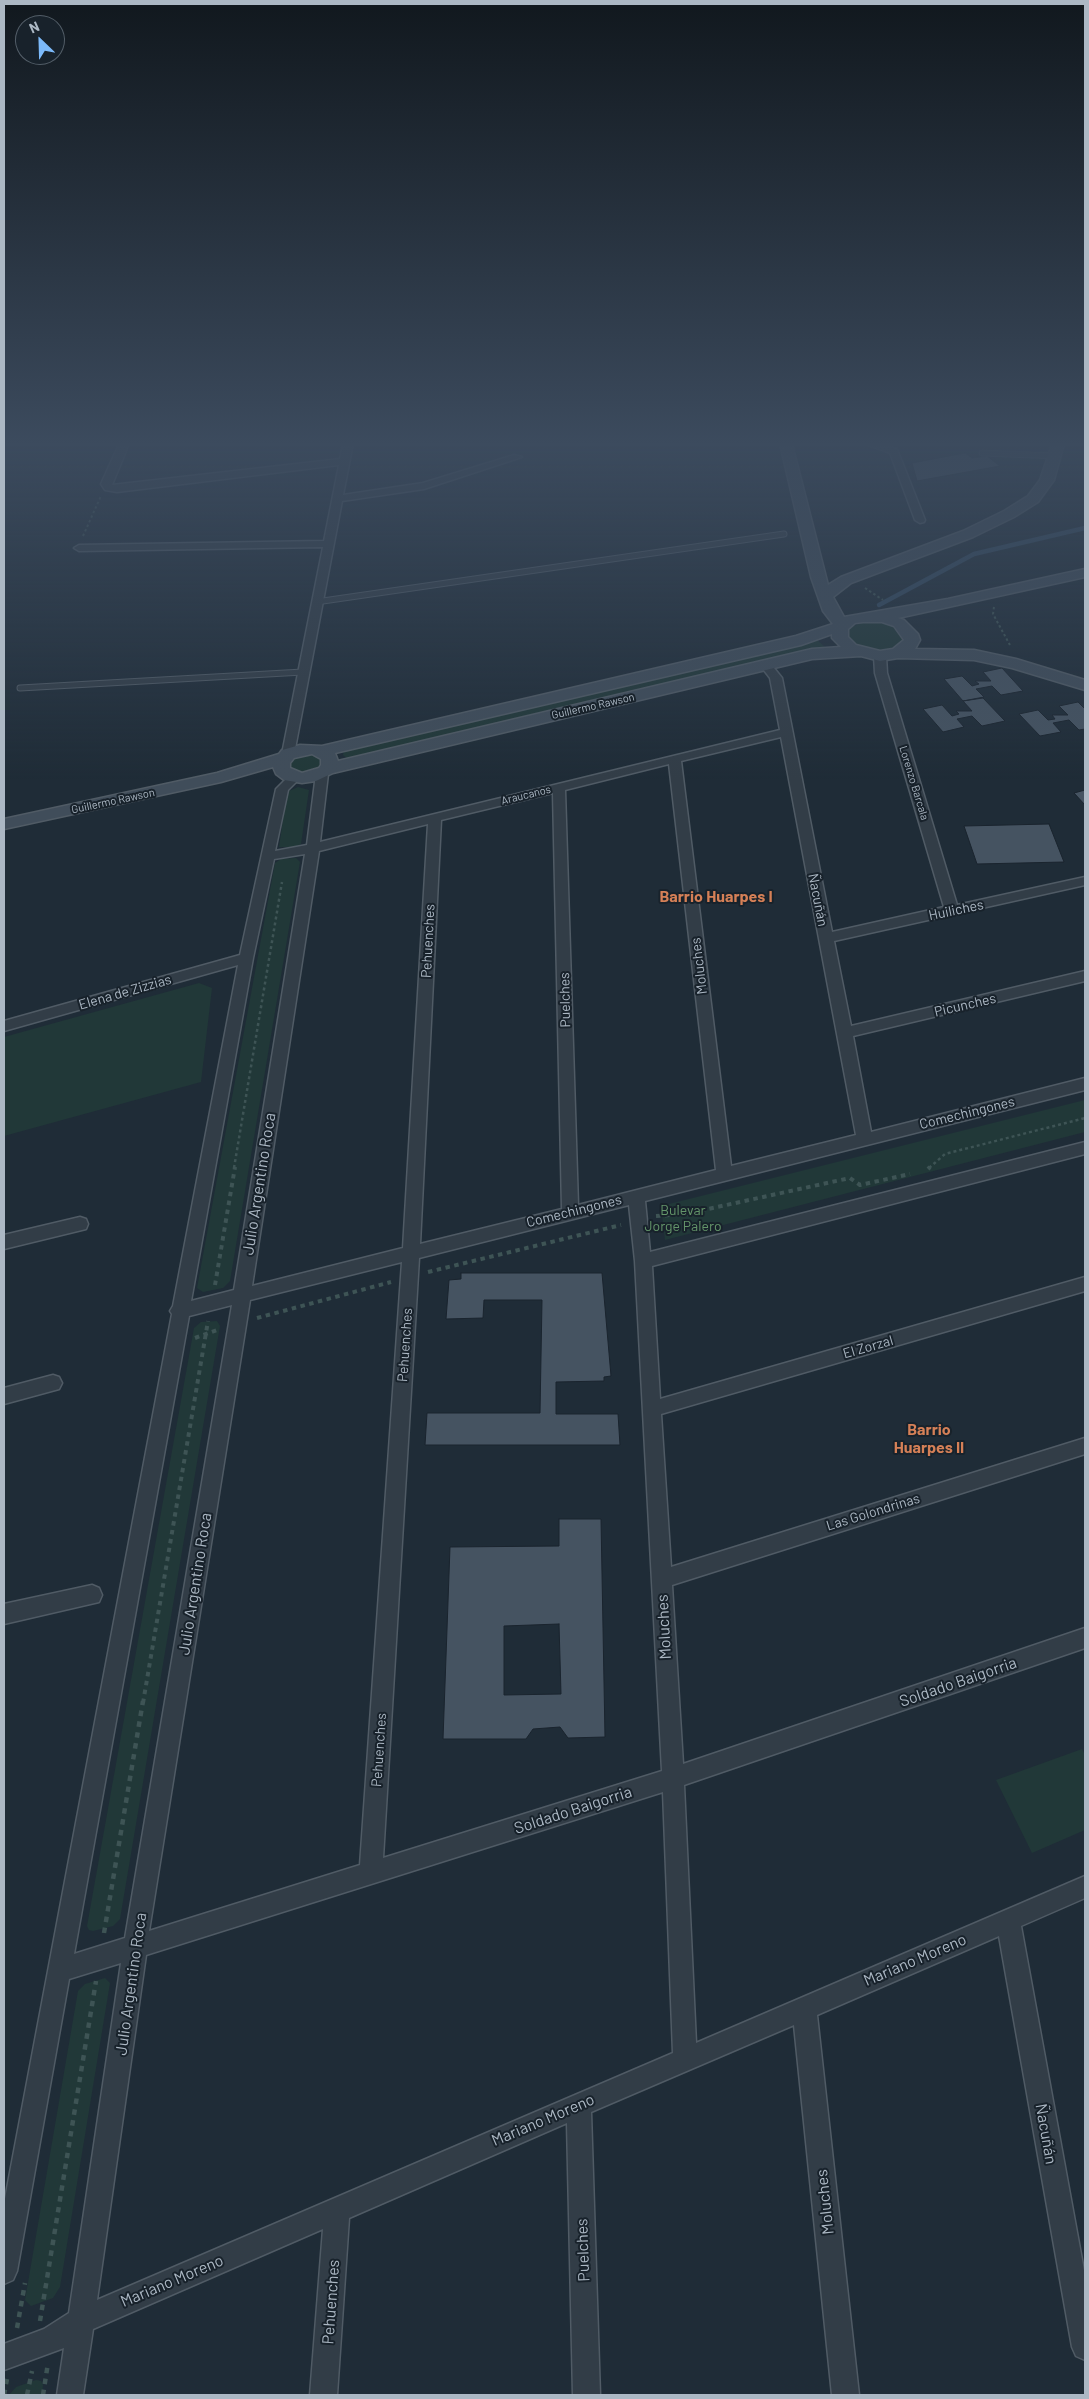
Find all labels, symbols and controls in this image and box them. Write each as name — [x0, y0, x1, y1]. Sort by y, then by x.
north arrow — [15, 15, 65, 65]
text: N — [26, 17, 42, 36]
street label: Guillermo Rawson — [550, 690, 636, 722]
street label: Lorenzo Barcala — [896, 744, 932, 822]
street label: Araucanos — [500, 782, 552, 808]
street label: Guillermo Rawson — [70, 786, 156, 816]
street label: Ñacuñán — [805, 872, 831, 928]
district label: Barrio Huarpes I — [659, 887, 773, 907]
street label: Huiliches — [927, 896, 985, 924]
street label: Pehuenches — [418, 903, 438, 979]
street label: Moluches — [687, 937, 711, 995]
street label: Elena de Zizzias — [77, 971, 173, 1013]
street label: Puelches — [556, 972, 574, 1028]
street label: Picunches — [932, 990, 998, 1020]
street label: Comechingones — [918, 1093, 1016, 1133]
street label: Julio Argentino Roca — [238, 1111, 280, 1257]
street label: Comechingones — [525, 1191, 623, 1231]
park label: Bulevar Jorge Palero — [644, 1202, 722, 1234]
street label: Pehuenches — [394, 1307, 416, 1383]
street label: El Zorzal — [841, 1332, 895, 1362]
district label: Barrio Huarpes II — [894, 1420, 964, 1458]
street label: Las Golondrinas — [824, 1490, 922, 1534]
street label: Julio Argentino Roca — [174, 1511, 216, 1657]
street label: Moluches — [653, 1594, 675, 1660]
street label: Soldado Baigorria — [897, 1653, 1019, 1711]
street label: Pehuenches — [368, 1712, 390, 1788]
street label: Soldado Baigorria — [512, 1782, 634, 1838]
street label: Julio Argentino Roca — [111, 1911, 151, 2057]
street label: Mariano Moreno — [861, 1930, 969, 1990]
street label: Mariano Moreno — [489, 2090, 597, 2150]
street label: Ñacuñán — [1031, 2102, 1061, 2166]
street label: Moluches — [812, 2169, 838, 2235]
street label: Puelches — [572, 2218, 594, 2282]
street label: Mariano Moreno — [118, 2251, 226, 2311]
street label: Pehuenches — [318, 2259, 344, 2345]

